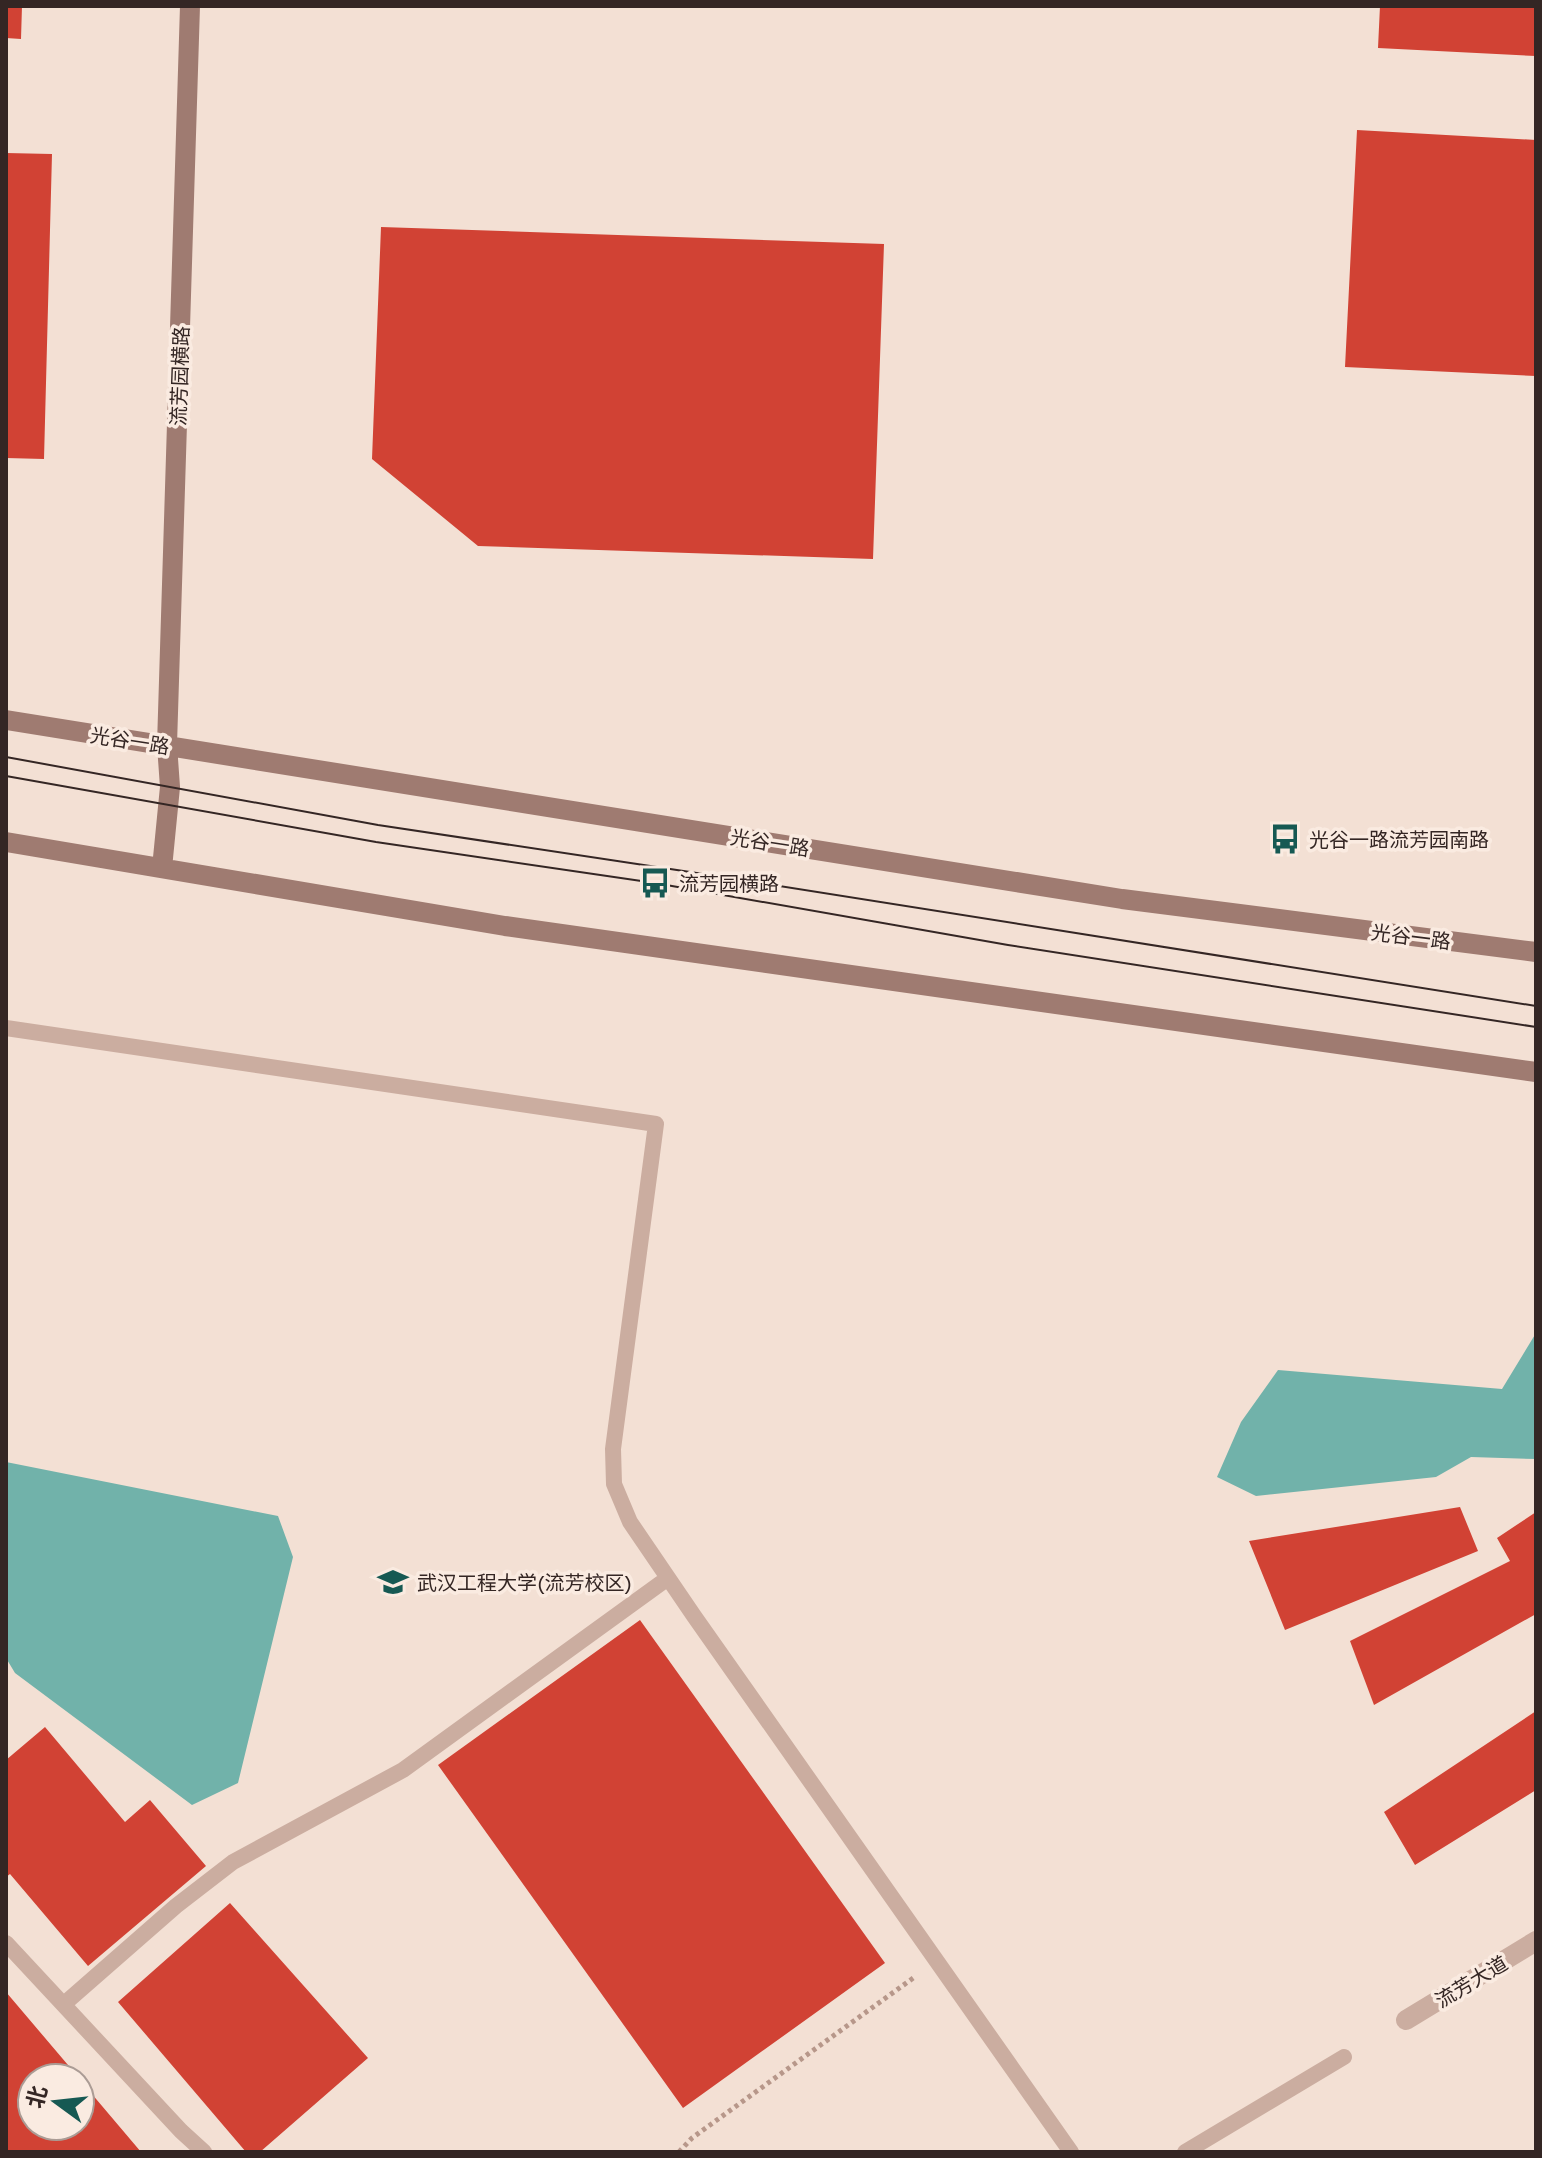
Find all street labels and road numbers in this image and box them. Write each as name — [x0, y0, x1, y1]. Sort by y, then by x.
street label: 流芳园横路 — [165, 326, 193, 426]
street label: 光谷一路 — [89, 722, 171, 758]
street label: 光谷一路 — [729, 824, 811, 860]
street label: 光谷一路 — [1370, 919, 1452, 953]
street label: 流芳大道 — [1431, 1950, 1511, 2012]

